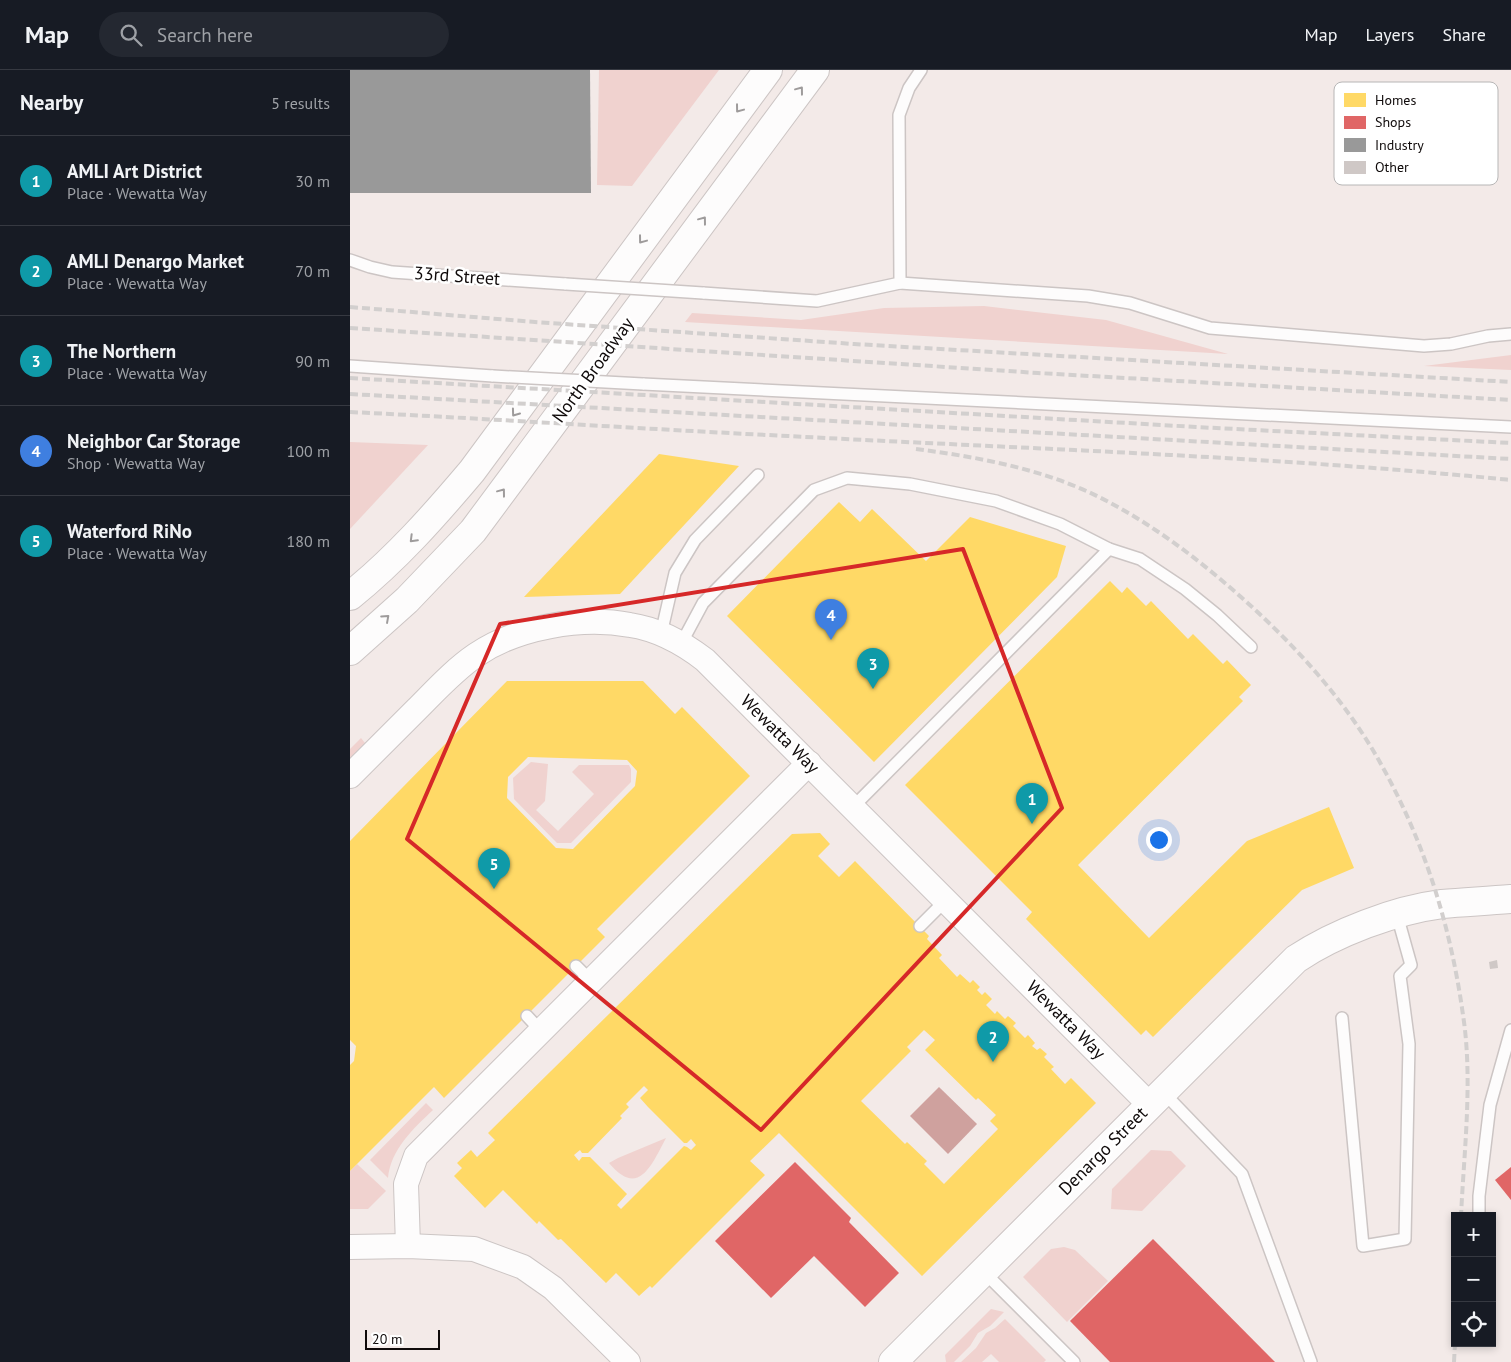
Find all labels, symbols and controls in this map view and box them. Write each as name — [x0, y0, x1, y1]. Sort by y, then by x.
search box — [99, 12, 449, 57]
text: Map — [25, 19, 69, 50]
icon: search — [117, 21, 145, 49]
text: Search here — [157, 23, 253, 47]
text: Map — [1305, 23, 1337, 46]
text: Layers — [1365, 23, 1414, 46]
text: Share — [1442, 23, 1486, 46]
legend — [1334, 82, 1498, 185]
one-way arrow — [794, 86, 803, 96]
text: Nearby — [20, 89, 83, 116]
text: Homes — [1375, 91, 1416, 109]
text: 5 results — [271, 93, 330, 113]
one-way arrow — [736, 103, 745, 113]
text: Shops — [1375, 113, 1411, 131]
text: Industry — [1375, 136, 1424, 154]
text: Other — [1375, 158, 1409, 176]
text: AMLI Art District — [67, 159, 202, 183]
text: 1 — [31, 171, 41, 191]
text: 30 m — [295, 171, 330, 191]
text: Place · Wewatta Way — [67, 183, 207, 203]
one-way arrow — [697, 216, 706, 226]
one-way arrow — [639, 234, 648, 244]
text: AMLI Denargo Market — [67, 249, 244, 273]
text: 2 — [31, 261, 41, 281]
text: 70 m — [295, 261, 330, 281]
street label: 33rd Street — [413, 261, 501, 290]
text: Place · Wewatta Way — [67, 273, 207, 293]
street label: North Broadway — [547, 312, 639, 427]
text: The Northern — [67, 339, 176, 363]
text: 3 — [31, 351, 41, 371]
text: 90 m — [295, 351, 330, 371]
text: Place · Wewatta Way — [67, 363, 207, 383]
one-way arrow — [512, 407, 521, 417]
text: Neighbor Car Storage — [67, 429, 240, 453]
text: 4 — [31, 441, 41, 461]
text: 100 m — [287, 441, 330, 461]
text: Shop · Wewatta Way — [67, 453, 205, 473]
one-way arrow — [497, 489, 505, 498]
text: Waterford RiNo — [67, 519, 192, 543]
text: 5 — [31, 531, 41, 551]
text: 180 m — [287, 531, 330, 551]
one-way arrow — [410, 533, 419, 542]
text: Place · Wewatta Way — [67, 543, 207, 563]
pin: 4 — [815, 599, 847, 640]
one-way arrow — [381, 615, 390, 624]
pin: 3 — [857, 648, 889, 689]
street label: Wewatta Way — [736, 689, 825, 778]
pin: 1 — [1016, 783, 1048, 824]
your location — [1146, 827, 1172, 853]
pin: 5 — [478, 848, 510, 889]
street label: Wewatta Way — [1022, 975, 1111, 1064]
pin: 2 — [977, 1021, 1009, 1062]
street label: Denargo Street — [1054, 1102, 1152, 1200]
map controls — [1451, 1212, 1496, 1347]
button: + — [1451, 1212, 1496, 1257]
button: − — [1451, 1257, 1496, 1302]
button: locate — [1451, 1302, 1496, 1347]
scale bar — [365, 1327, 440, 1350]
text: 20 m — [372, 1330, 402, 1348]

